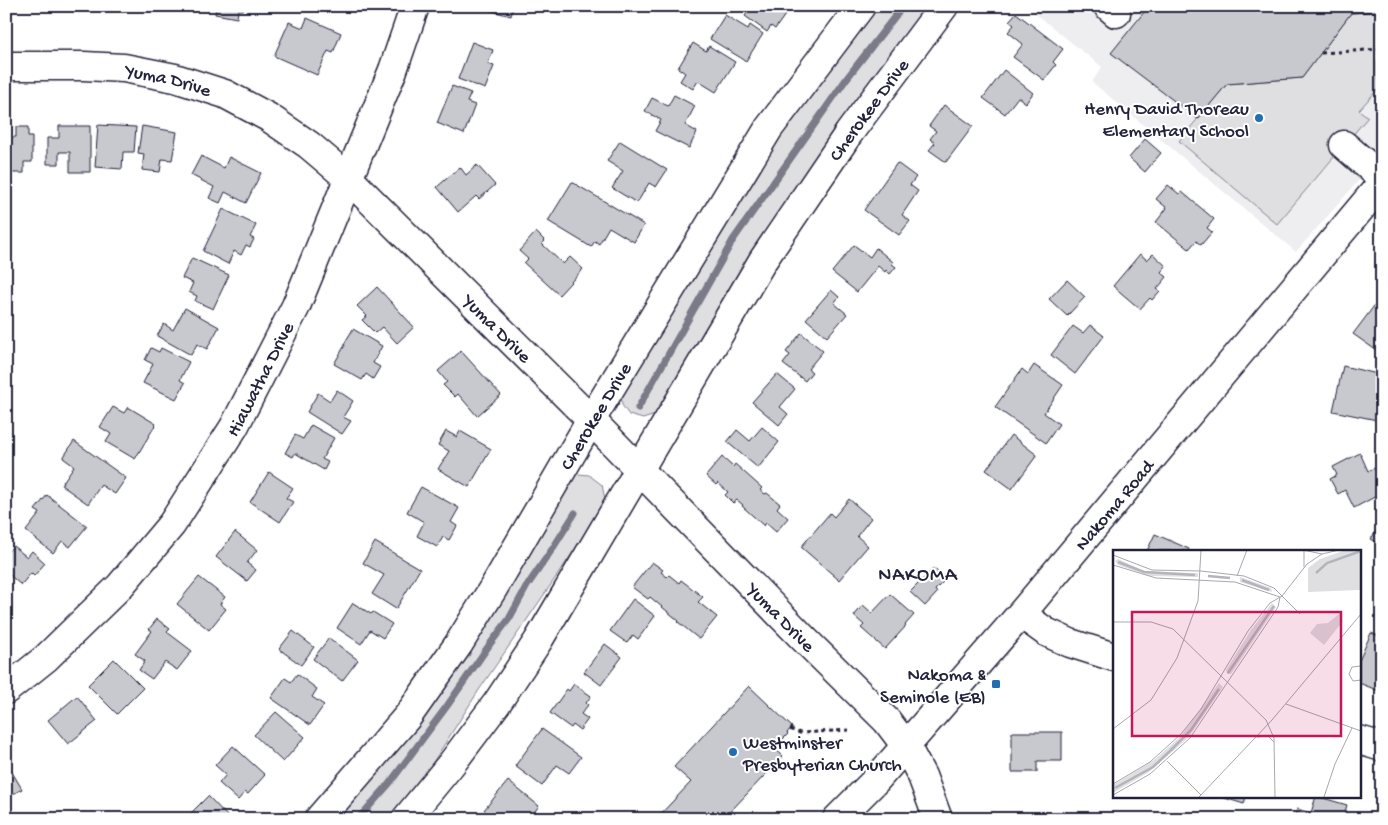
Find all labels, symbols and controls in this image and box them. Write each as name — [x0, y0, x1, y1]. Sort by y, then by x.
street label: Cherokee Drive — [825, 55, 916, 166]
street label: Yuma Drive — [121, 60, 214, 104]
place label: Henry David Thoreau Elementary School — [1084, 99, 1249, 144]
marker: Henry David Thoreau Elementary School — [1253, 112, 1265, 124]
street label: Yuma Drive — [455, 290, 535, 369]
street label: Hiawatha Drive — [223, 319, 301, 442]
street label: Cherokee Drive — [557, 359, 638, 475]
street label: Nakoma Road — [1071, 455, 1162, 556]
inset map — [1113, 550, 1360, 798]
district label: NAKOMA — [878, 565, 958, 588]
street label: Yuma Drive — [739, 578, 819, 659]
place label: Nakoma & Seminole (EB) — [880, 665, 986, 710]
marker: Nakoma & Seminole (EB) — [990, 678, 1002, 690]
place label: Westminster Presbyterian Church — [742, 733, 902, 778]
marker: Westminster Presbyterian Church — [727, 746, 739, 758]

